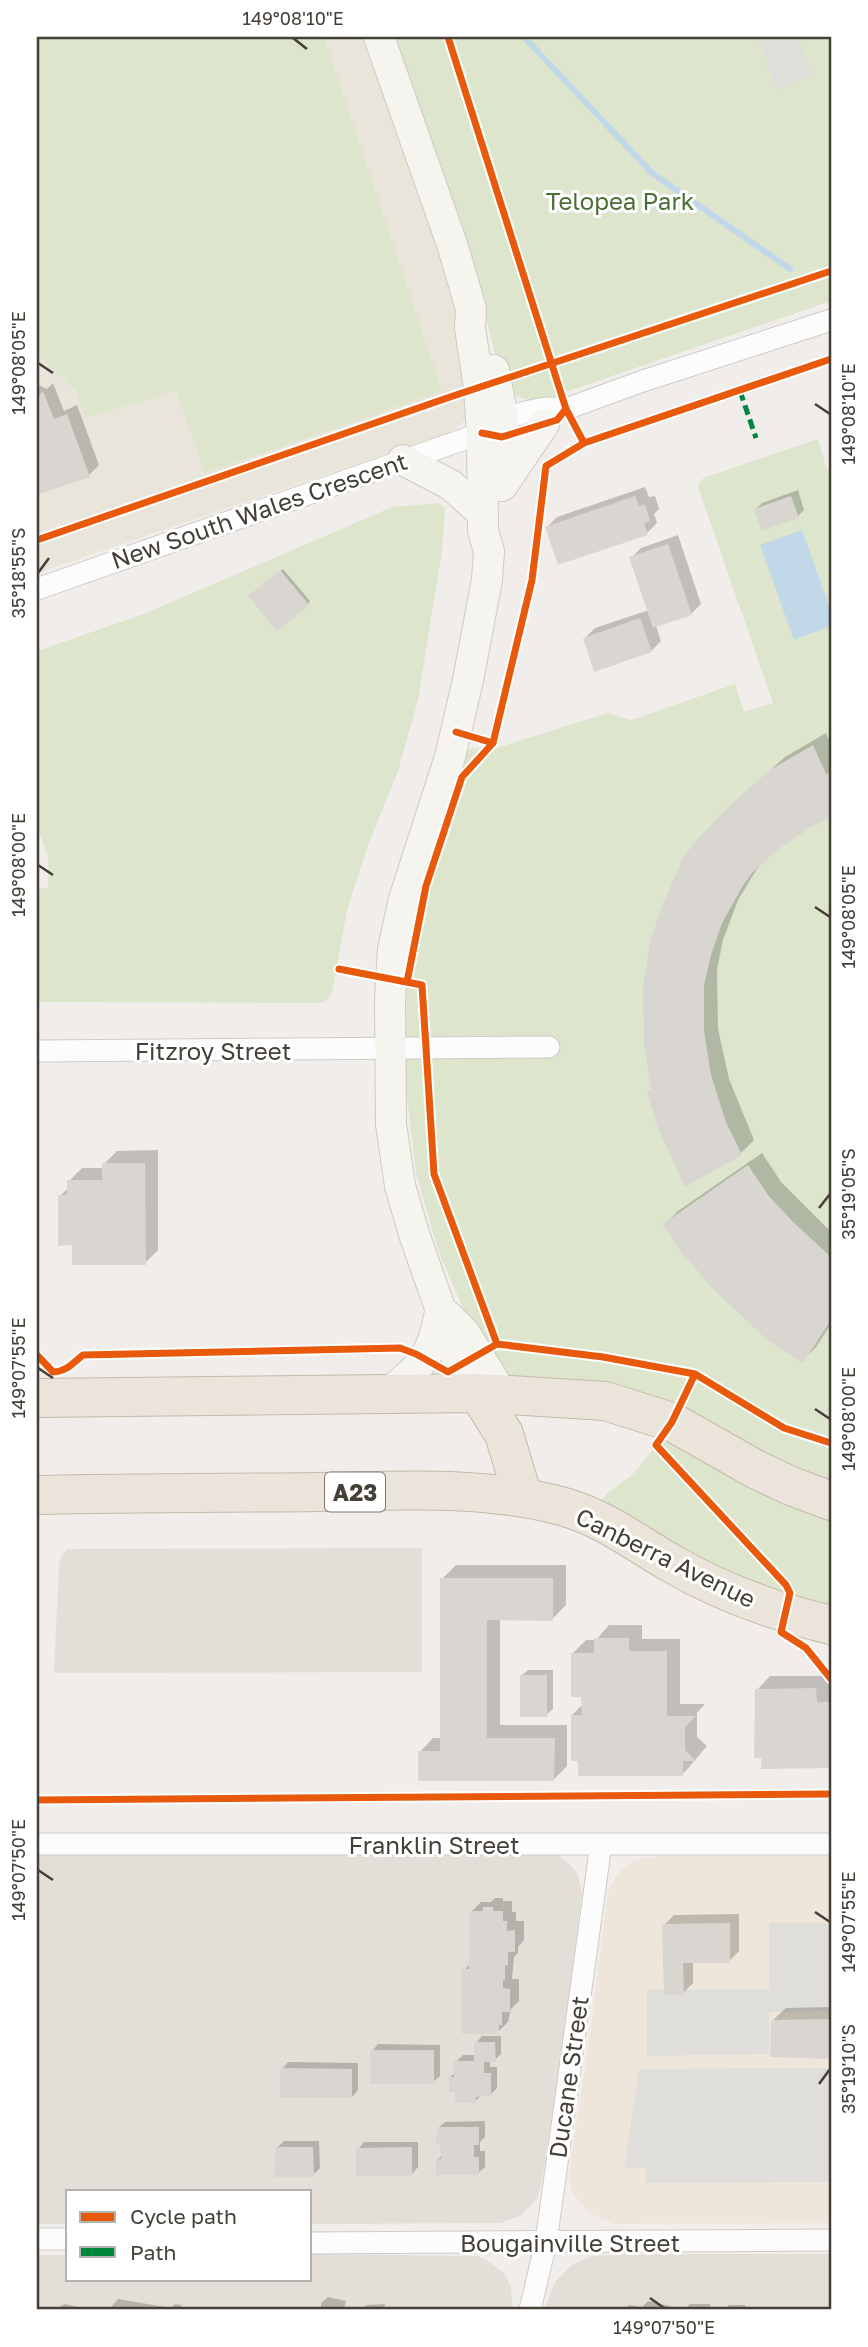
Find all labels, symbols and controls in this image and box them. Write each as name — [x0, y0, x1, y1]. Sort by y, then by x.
text: 149°08'10"E — [242, 7, 344, 29]
park label: Telopea Park — [546, 186, 694, 215]
text: 149°08'05"E — [7, 311, 29, 415]
text: 149°08'10"E — [837, 363, 859, 465]
street label: New South Wales Crescent — [107, 446, 411, 574]
text: 35°18'55"S — [7, 527, 29, 619]
text: 149°08'00"E — [7, 813, 29, 917]
text: 149°08'05"E — [837, 865, 859, 969]
street label: Fitzroy Street — [135, 1036, 291, 1065]
text: 35°19'05"S — [837, 1148, 859, 1240]
text: 149°07'55"E — [7, 1317, 29, 1419]
text: 149°08'00"E — [837, 1367, 859, 1471]
road number: A23 — [325, 1472, 385, 1512]
street label: Canberra Avenue — [572, 1501, 760, 1613]
text: 149°07'50"E — [7, 1819, 29, 1921]
street label: Franklin Street — [348, 1830, 520, 1859]
text: 149°07'55"E — [837, 1871, 859, 1973]
street label: Ducane Street — [542, 1994, 594, 2160]
text: 35°19'10"S — [837, 2024, 859, 2114]
legend — [66, 2190, 312, 2280]
text: Cycle path — [130, 2203, 237, 2229]
street label: Bougainville Street — [460, 2228, 680, 2257]
text: Path — [130, 2239, 177, 2265]
text: 149°07'50"E — [613, 2316, 715, 2338]

